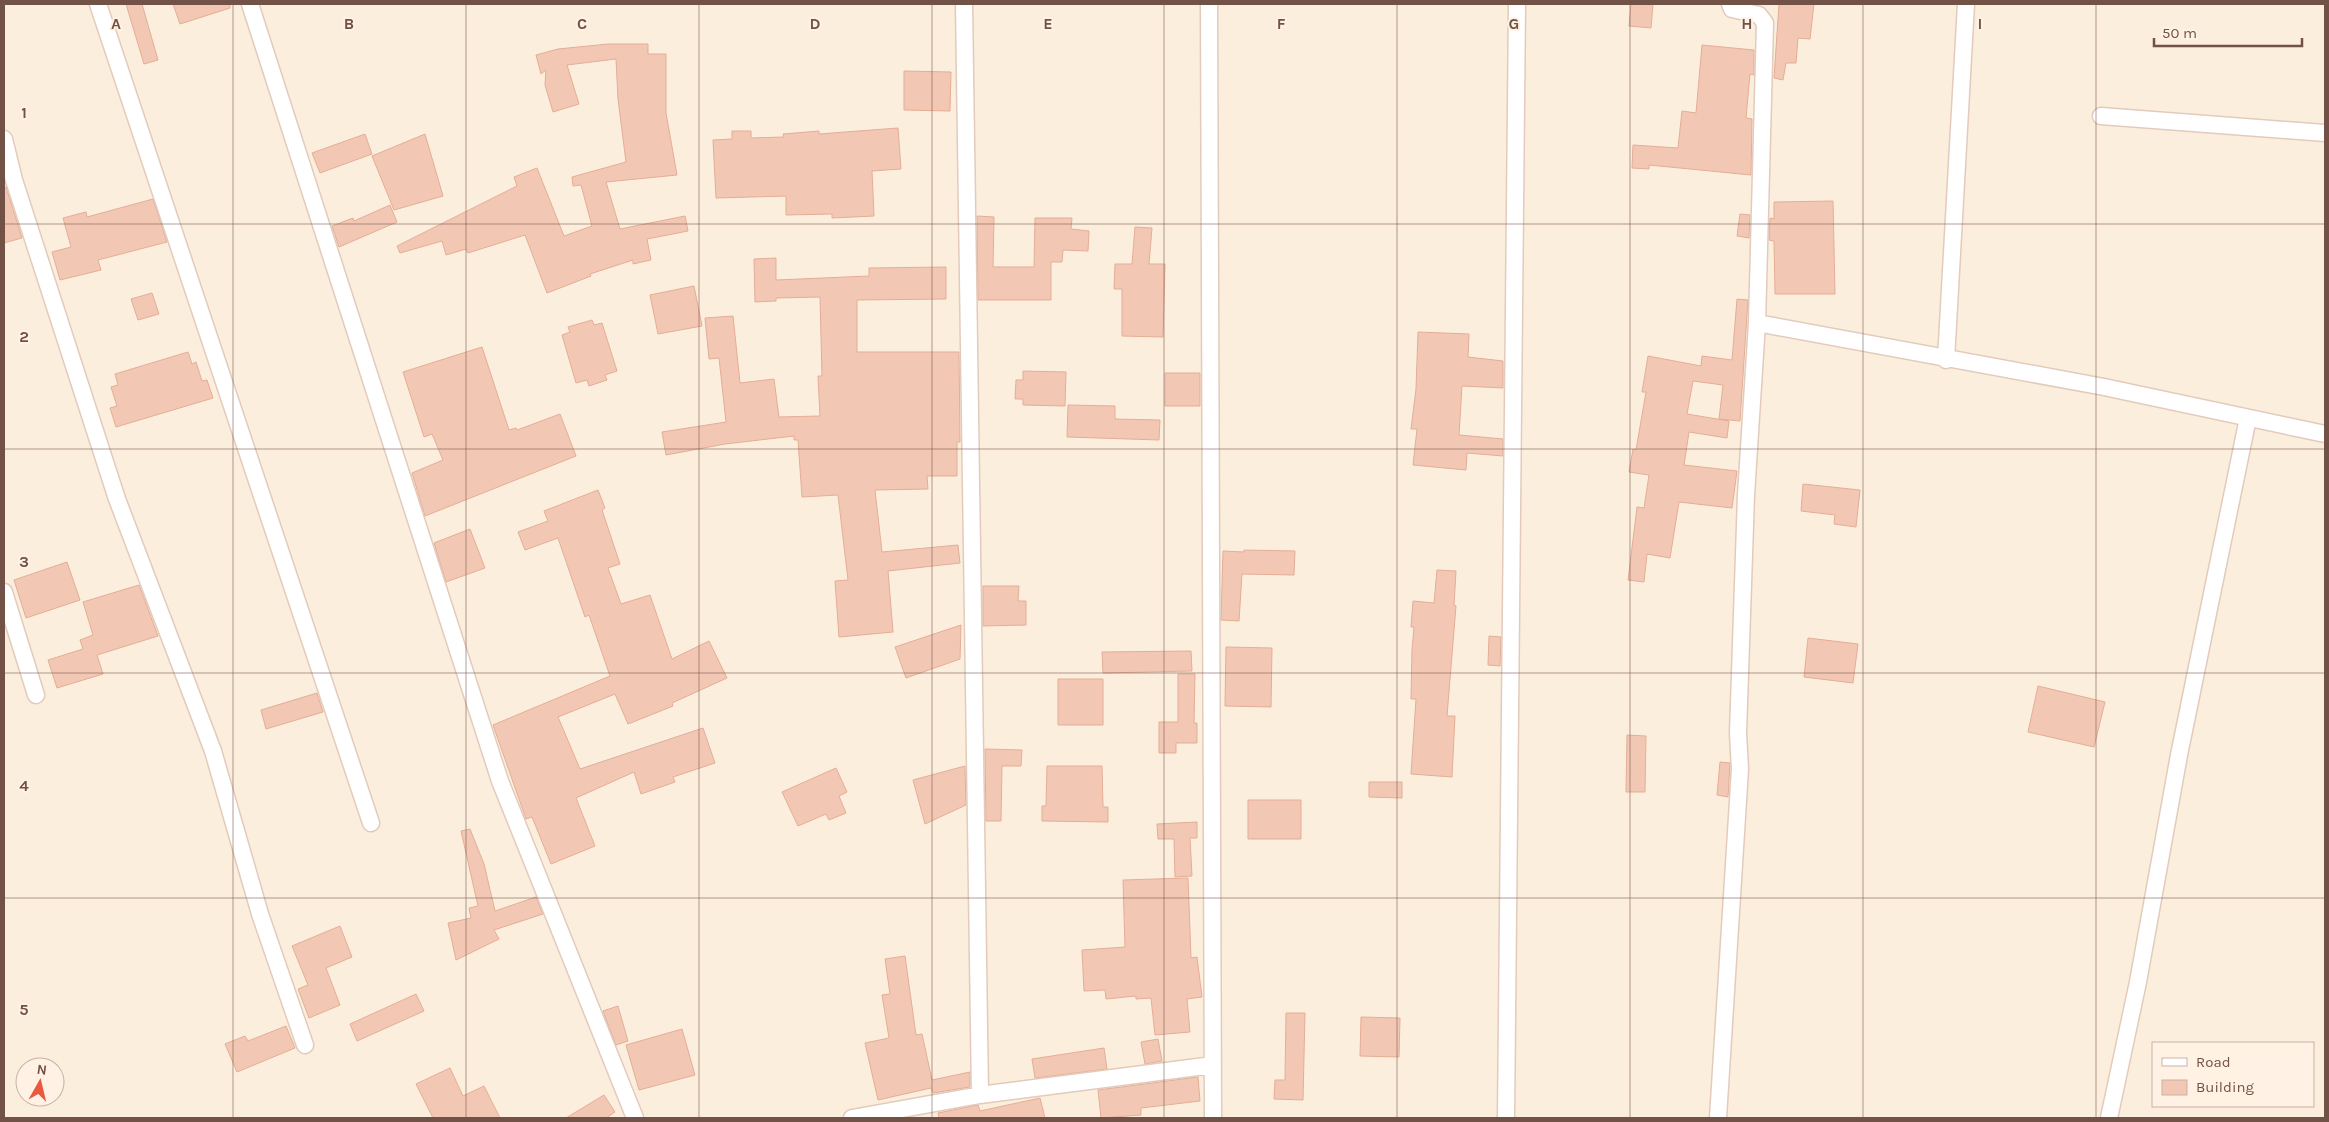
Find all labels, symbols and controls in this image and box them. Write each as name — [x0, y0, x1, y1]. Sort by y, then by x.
text: A — [111, 14, 121, 33]
text: B — [344, 14, 354, 33]
text: C — [577, 14, 587, 33]
text: D — [810, 14, 821, 33]
text: E — [1043, 14, 1053, 33]
text: F — [1277, 14, 1286, 33]
text: G — [1509, 14, 1519, 33]
text: H — [1741, 14, 1753, 33]
text: I — [1978, 14, 1982, 33]
scale bar — [2154, 15, 2302, 47]
text: 50 m — [2162, 24, 2197, 42]
text: 1 — [21, 103, 27, 122]
text: 2 — [19, 327, 29, 346]
text: 3 — [19, 552, 29, 571]
text: 4 — [19, 776, 29, 795]
text: 5 — [19, 1000, 29, 1019]
legend — [2152, 1042, 2314, 1107]
text: Road — [2196, 1053, 2231, 1071]
north arrow — [15, 1057, 65, 1107]
text: N — [36, 1061, 48, 1079]
text: Building — [2196, 1078, 2254, 1096]

